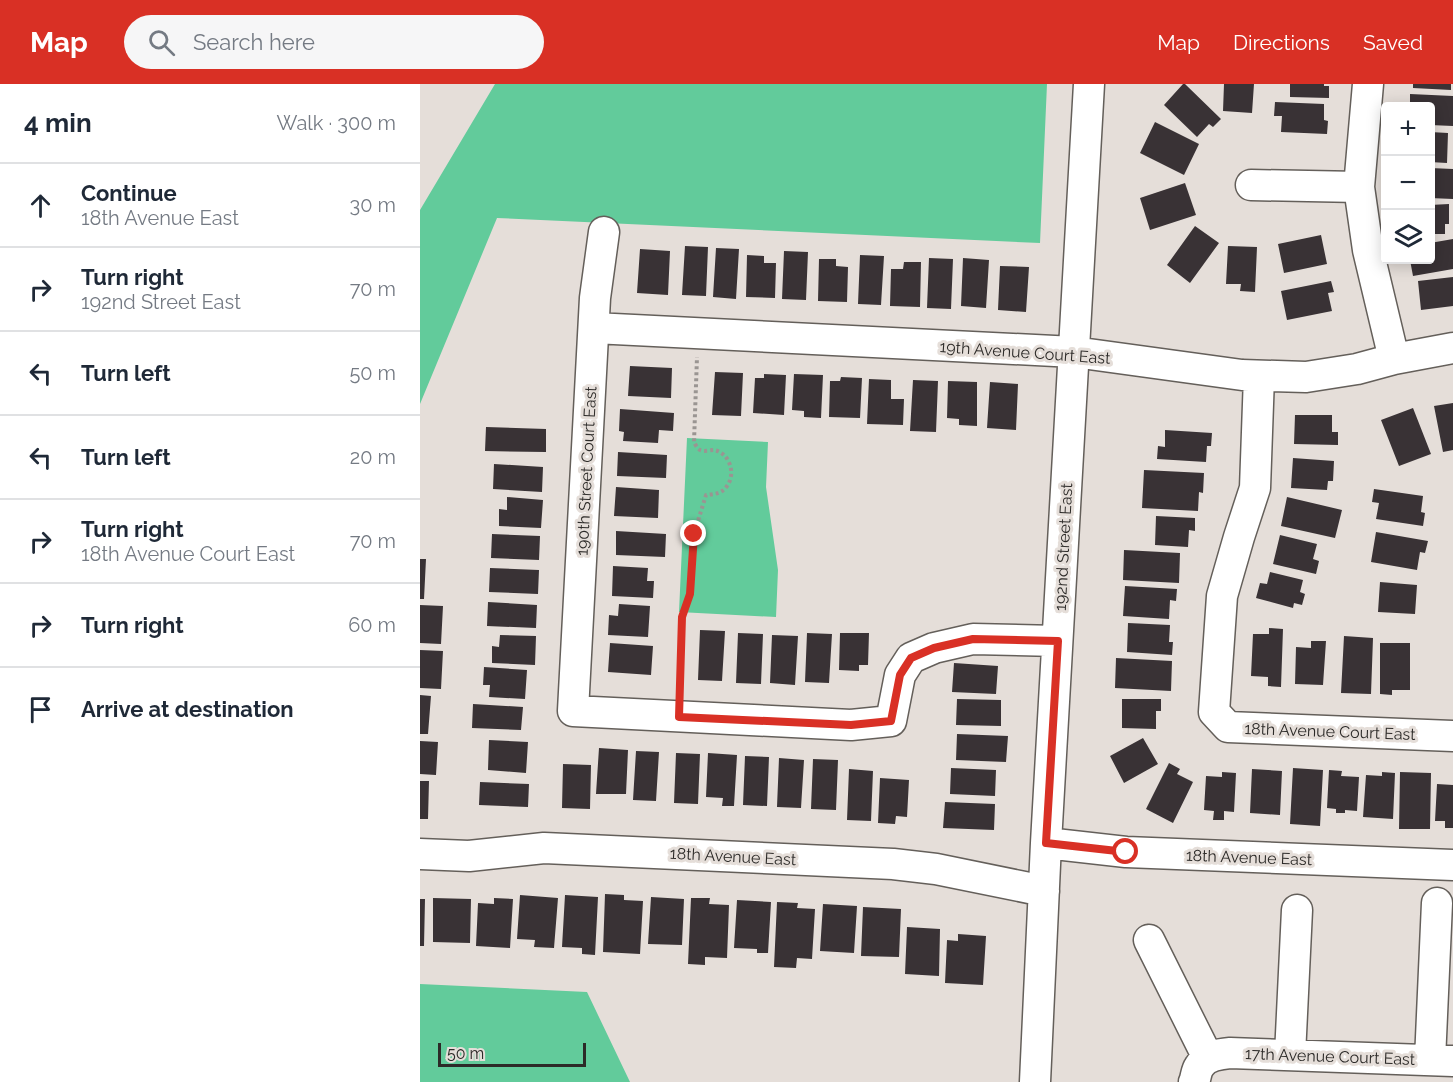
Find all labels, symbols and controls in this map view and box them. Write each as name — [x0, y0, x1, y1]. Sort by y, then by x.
search box — [124, 15, 544, 69]
text: Map — [30, 26, 88, 59]
icon: search — [145, 26, 178, 59]
text: Search here — [193, 29, 315, 55]
text: Map — [1157, 30, 1200, 55]
text: Directions — [1233, 30, 1330, 55]
text: Saved — [1363, 30, 1423, 55]
map controls — [1381, 102, 1435, 264]
button: + — [1381, 102, 1435, 156]
text: 4 min — [24, 108, 92, 138]
text: Walk · 300 m — [277, 111, 396, 135]
button: − — [1381, 156, 1435, 210]
text: Continue — [81, 180, 177, 206]
icon: ahead — [24, 189, 57, 222]
text: 30 m — [350, 193, 396, 217]
text: 18th Avenue East — [81, 206, 239, 230]
button: layers — [1381, 210, 1435, 264]
text: Turn right — [81, 264, 184, 290]
icon: right — [24, 273, 57, 306]
text: 70 m — [350, 277, 396, 301]
text: 192nd Street East — [81, 290, 241, 314]
street label: 19th Avenue Court East — [939, 337, 1112, 368]
icon: left — [24, 357, 57, 390]
text: Turn left — [81, 360, 171, 386]
text: 50 m — [349, 361, 396, 385]
street label: 190th Street Court East — [573, 385, 600, 556]
icon: left — [24, 441, 57, 474]
text: Turn left — [81, 444, 171, 470]
text: 20 m — [350, 445, 396, 469]
street label: 192nd Street East — [1051, 482, 1076, 611]
text: Turn right — [81, 516, 184, 542]
route end — [680, 520, 706, 546]
icon: right — [24, 525, 57, 558]
text: 70 m — [350, 529, 396, 553]
text: 18th Avenue Court East — [81, 542, 295, 566]
icon: right — [24, 609, 57, 642]
text: Turn right — [81, 612, 184, 638]
text: 60 m — [348, 613, 396, 637]
icon: arrive — [24, 693, 57, 726]
text: Arrive at destination — [81, 696, 294, 722]
street label: 18th Avenue Court East — [1244, 719, 1417, 744]
route start — [1112, 838, 1138, 864]
street label: 18th Avenue East — [669, 844, 797, 869]
street label: 18th Avenue East — [1186, 846, 1313, 869]
scale bar — [438, 1040, 586, 1068]
text: 50 m — [447, 1044, 484, 1063]
street label: 17th Avenue Court East — [1245, 1044, 1416, 1069]

